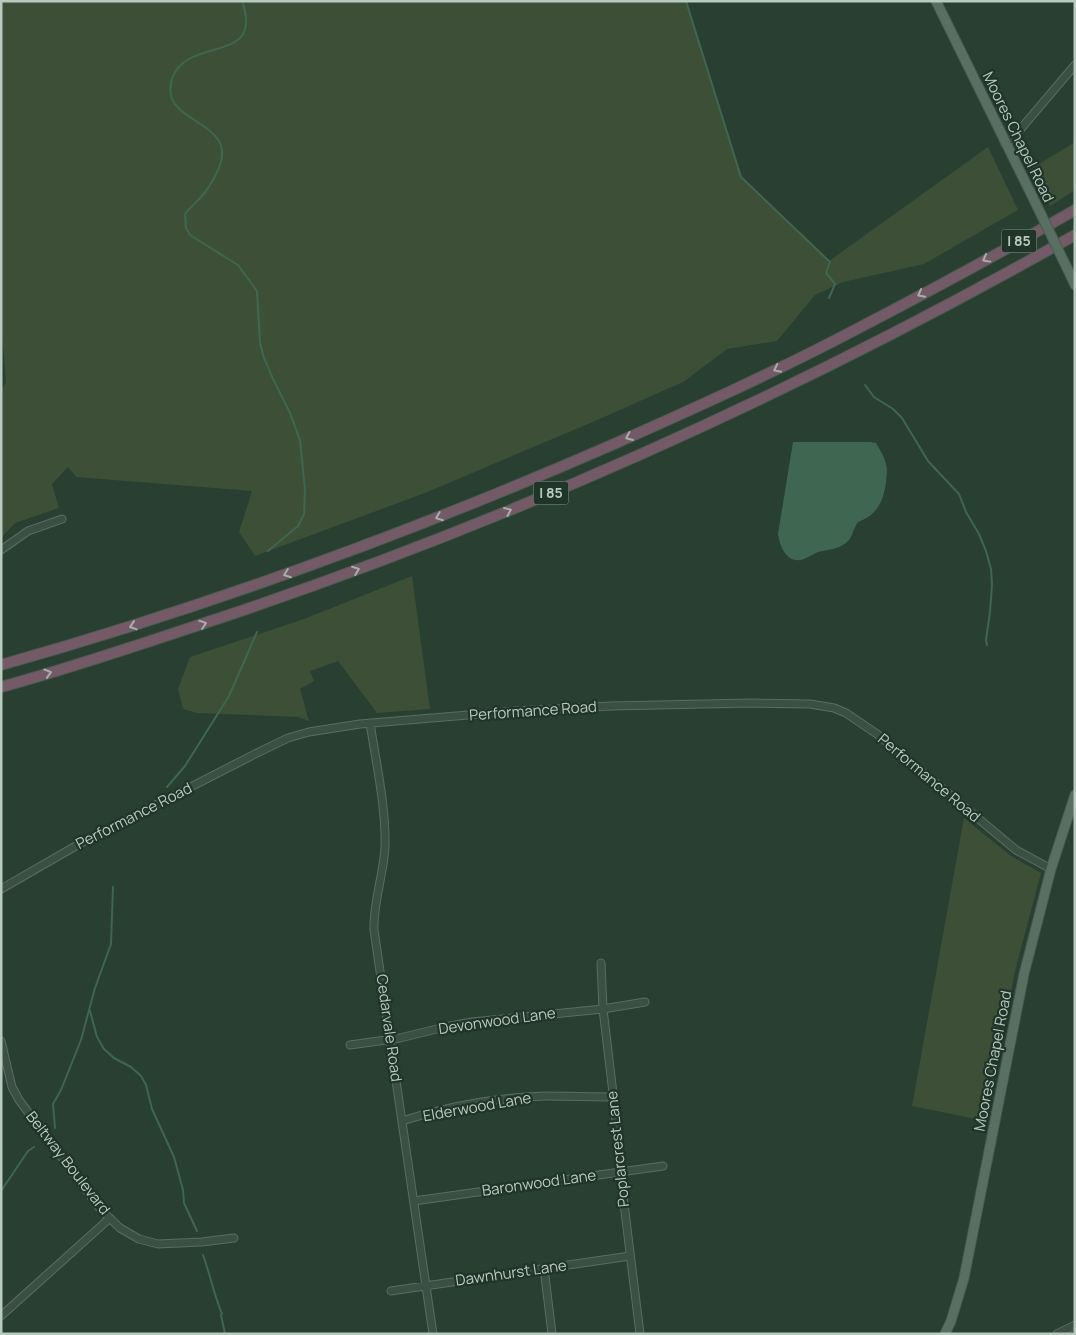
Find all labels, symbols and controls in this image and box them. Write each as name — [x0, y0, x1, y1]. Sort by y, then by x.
street label: Moores Chapel Road — [978, 68, 1059, 206]
road number: I 85 — [1002, 230, 1036, 252]
one-way arrow — [982, 253, 991, 263]
one-way arrow — [917, 288, 926, 298]
one-way arrow — [773, 363, 782, 373]
one-way arrow — [625, 431, 634, 441]
road number: I 85 — [534, 482, 568, 504]
one-way arrow — [503, 507, 512, 517]
one-way arrow — [435, 511, 444, 521]
one-way arrow — [352, 566, 360, 576]
one-way arrow — [283, 568, 292, 578]
one-way arrow — [129, 620, 138, 630]
one-way arrow — [198, 620, 207, 630]
one-way arrow — [43, 668, 52, 678]
street label: Performance Road — [468, 696, 597, 725]
street label: Performance Road — [874, 729, 985, 827]
street label: Performance Road — [72, 777, 195, 854]
street label: Cedarvale Road — [372, 973, 407, 1083]
street label: Moores Chapel Road — [969, 989, 1016, 1133]
street label: Devonwood Lane — [437, 1002, 557, 1039]
street label: Elderwood Lane — [421, 1087, 533, 1126]
street label: Poplarcrest Lane — [601, 1090, 634, 1208]
street label: Beltway Boulevard — [21, 1107, 115, 1219]
street label: Baronwood Lane — [481, 1164, 598, 1201]
street label: Dawnhurst Lane — [454, 1254, 568, 1291]

